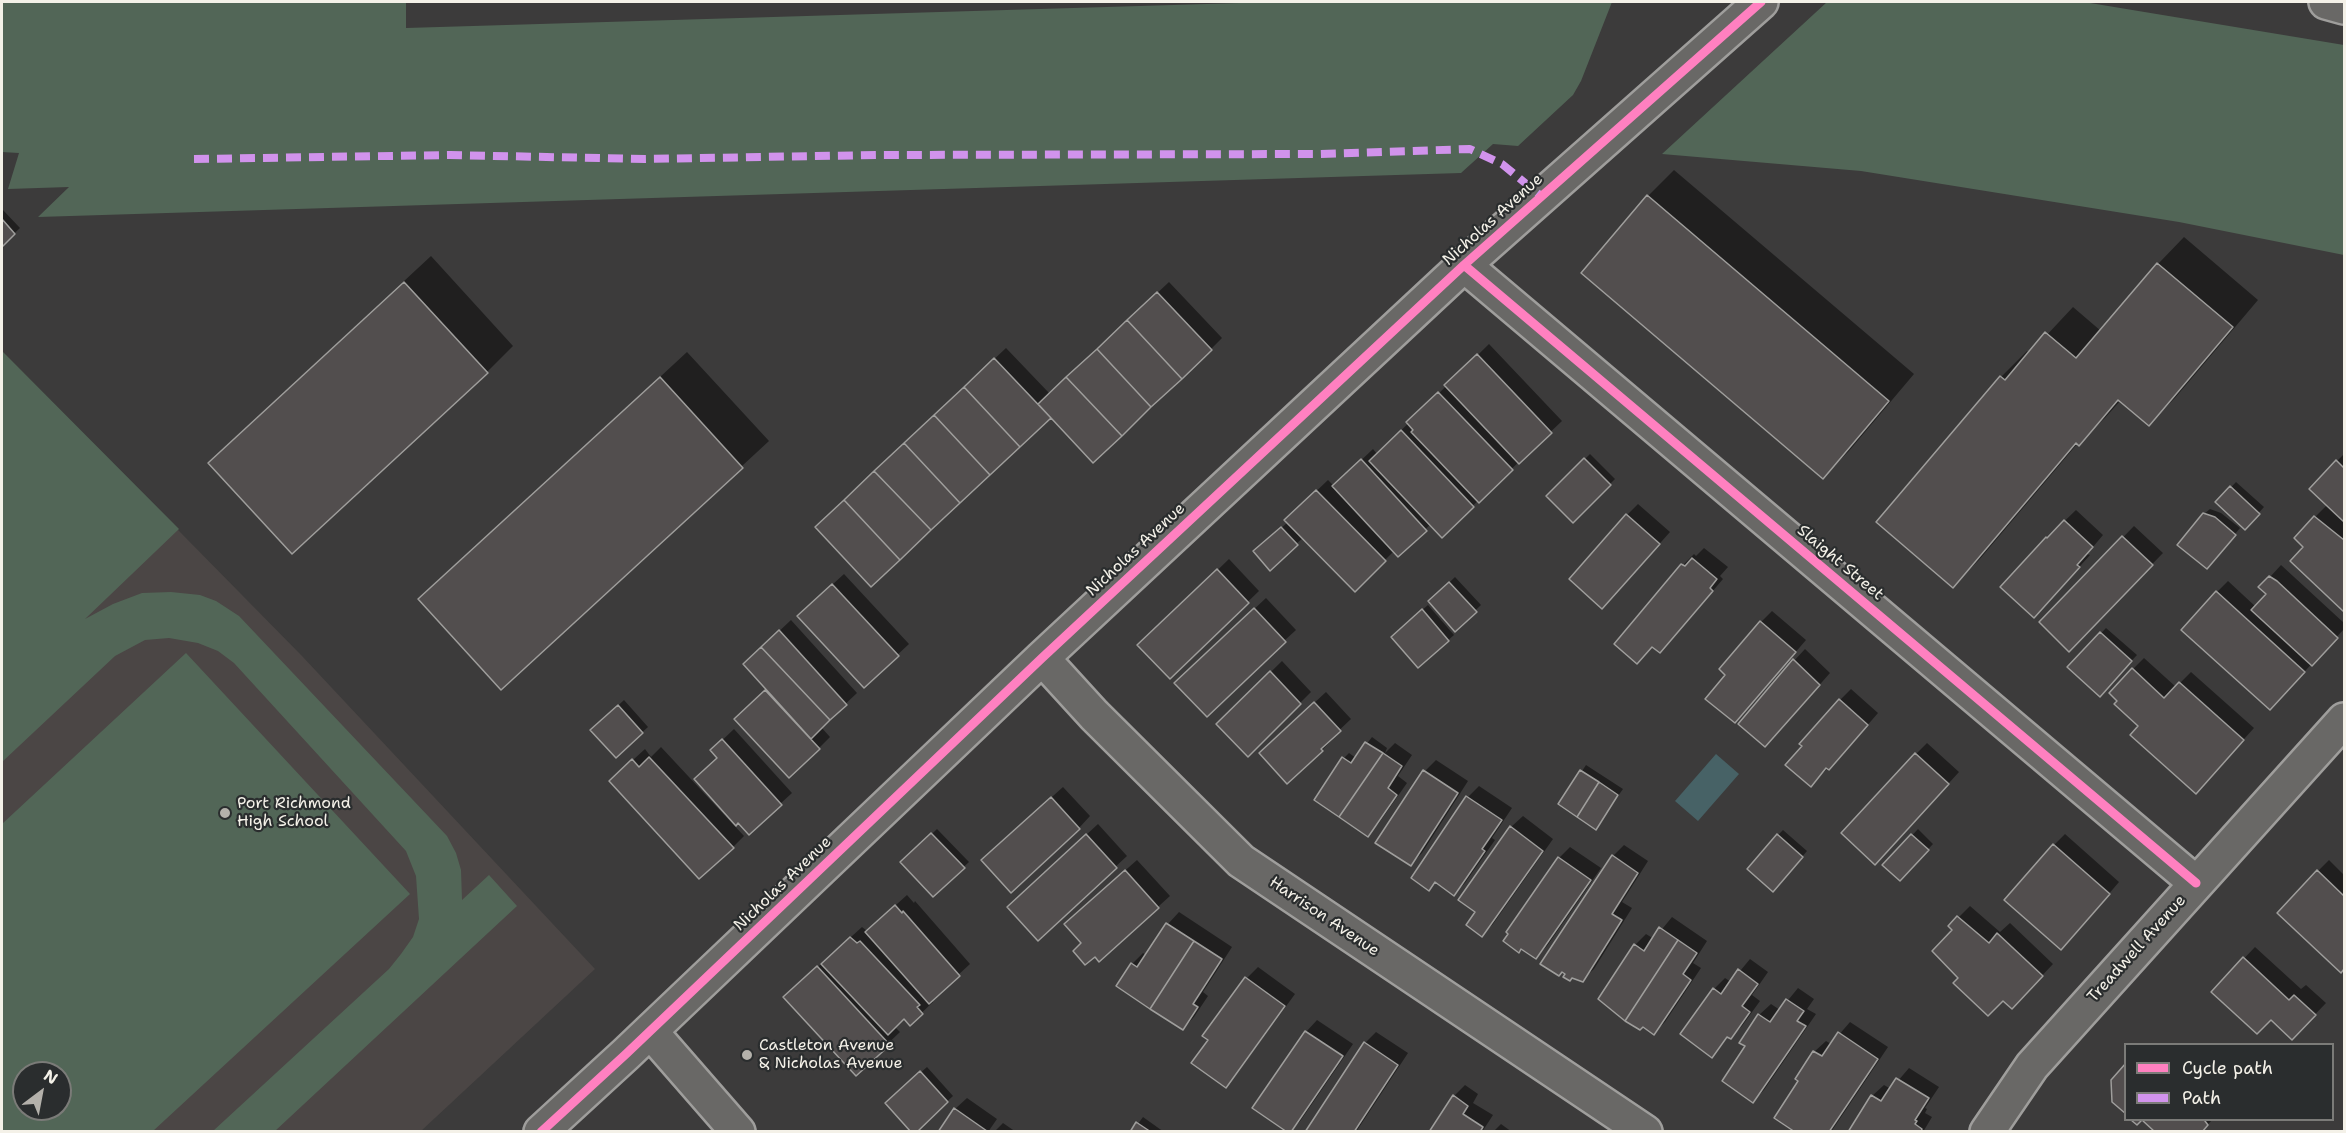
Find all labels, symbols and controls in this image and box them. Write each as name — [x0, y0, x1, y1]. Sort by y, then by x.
street label: Nicholas Avenue — [1439, 170, 1547, 270]
street label: Nicholas Avenue — [1083, 499, 1189, 601]
street label: Slaight Street — [1793, 521, 1887, 605]
place label: Port Richmond High School — [237, 794, 351, 832]
marker: Port Richmond High School — [218, 806, 232, 820]
street label: Nicholas Avenue — [730, 833, 836, 935]
street label: Harrison Avenue — [1265, 873, 1383, 961]
street label: Treadwell Avenue — [2084, 891, 2190, 1007]
place label: Castleton Avenue & Nicholas Avenue — [759, 1036, 903, 1074]
legend — [2124, 1043, 2334, 1121]
marker: Castleton Avenue & Nicholas Avenue — [740, 1048, 754, 1062]
text: Cycle path — [2182, 1056, 2273, 1080]
north arrow — [12, 1061, 72, 1121]
text: N — [40, 1065, 62, 1089]
text: Path — [2182, 1086, 2221, 1110]

